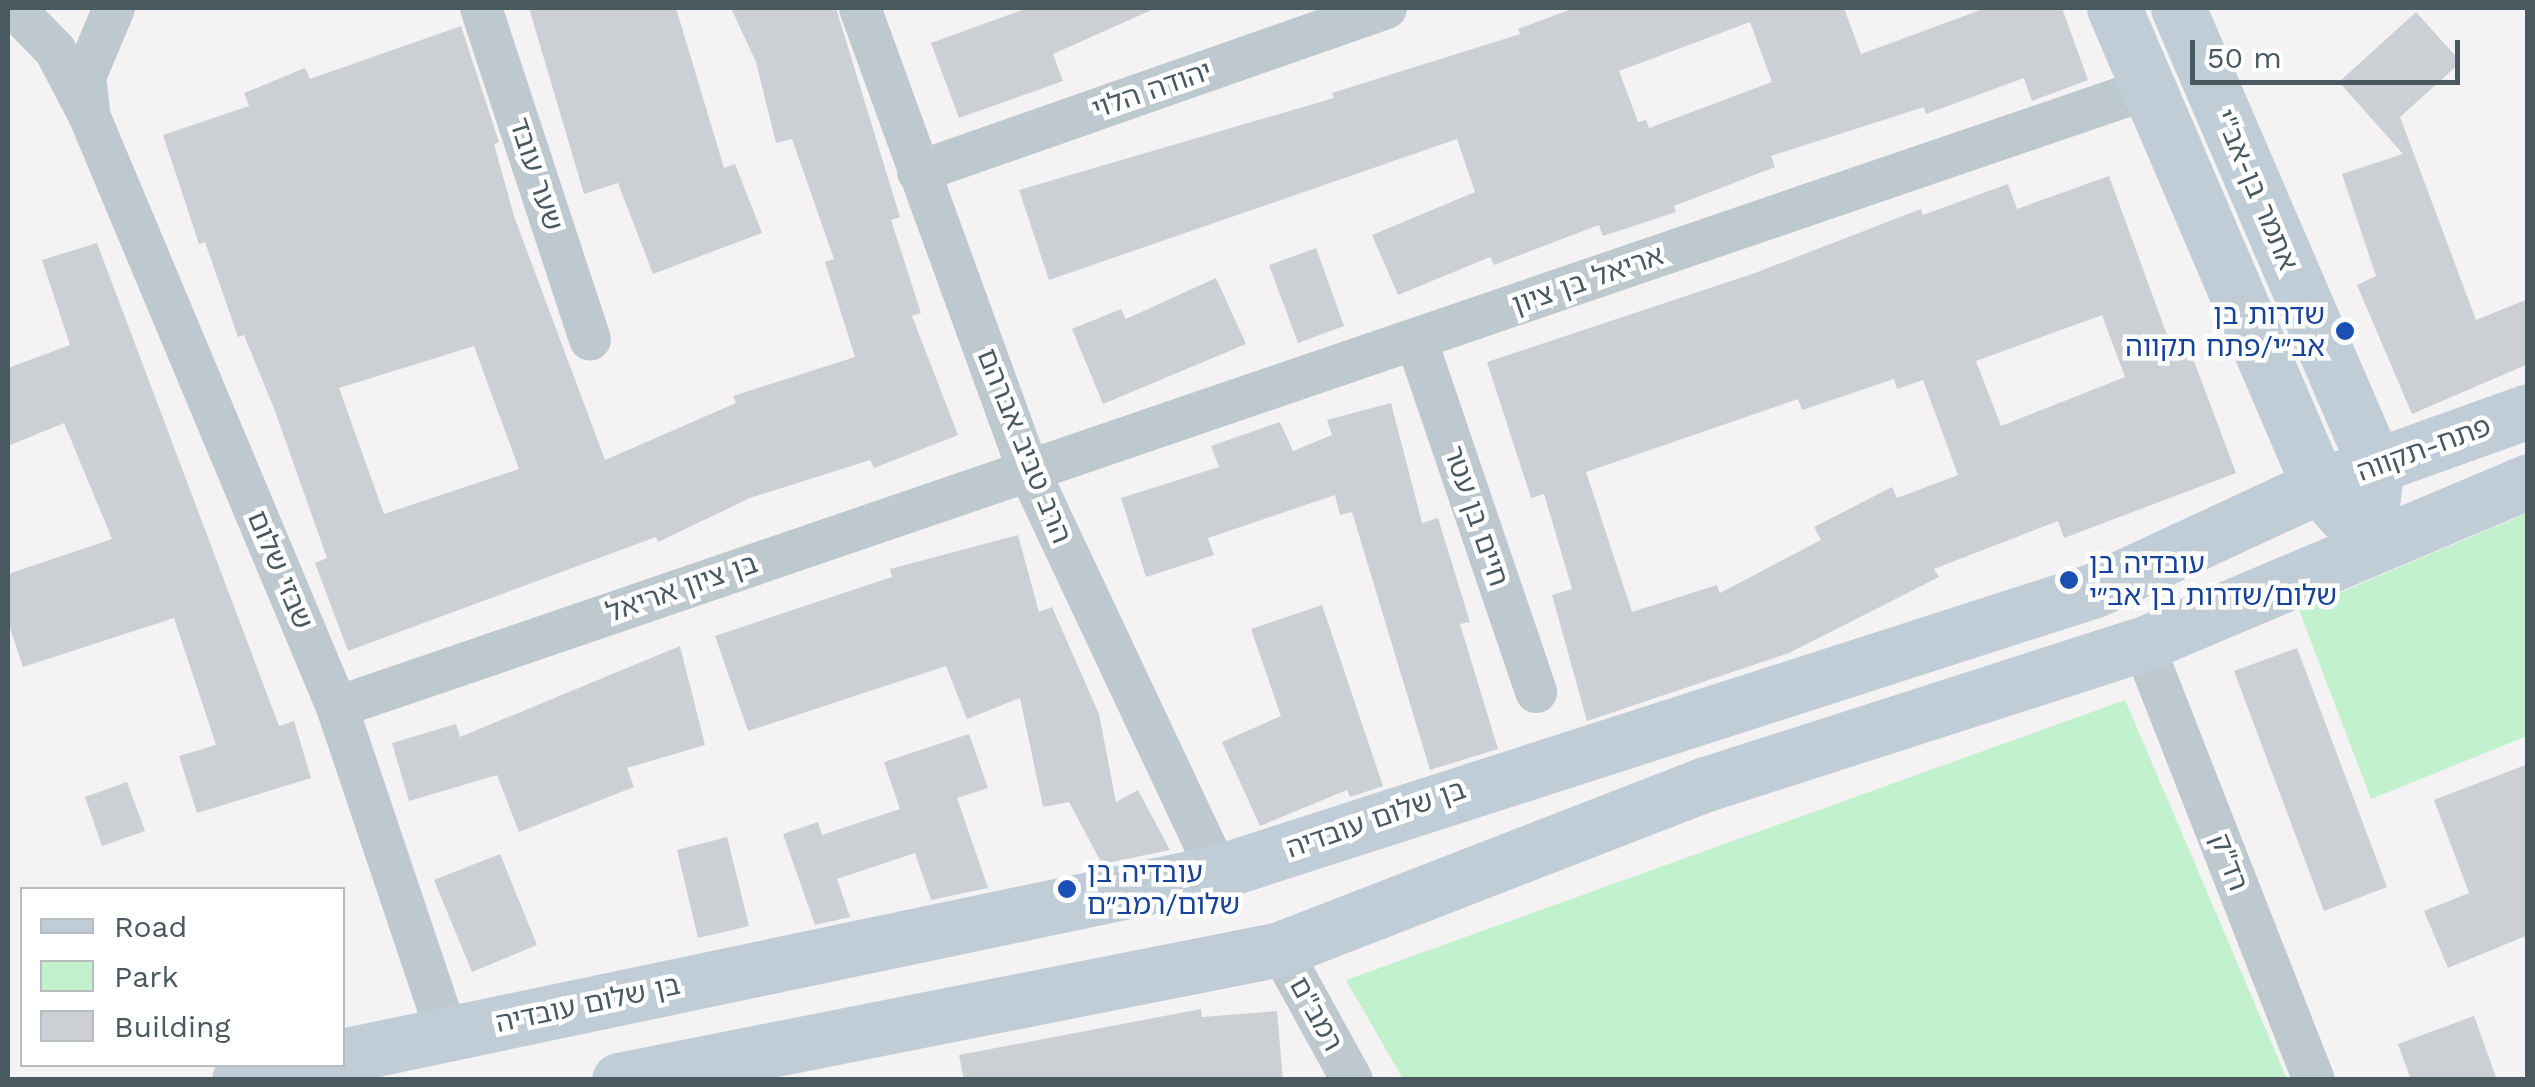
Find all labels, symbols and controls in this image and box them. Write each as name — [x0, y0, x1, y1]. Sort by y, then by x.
scale bar — [2195, 20, 2465, 82]
text: 50 m — [2207, 40, 2282, 75]
street label: יהודה הלוי — [1088, 54, 1216, 126]
street label: אתמר בן-אב"י — [2207, 105, 2305, 275]
street label: שער עובד — [502, 113, 570, 235]
street label: אריאל בן ציון — [1508, 238, 1668, 322]
place label: שדרות בן אב״י/פתח תקווה — [2125, 298, 2325, 364]
marker: שדרות בן אב״י/פתח תקווה — [2334, 320, 2356, 342]
street label: הרב טביב אברהם — [970, 344, 1078, 548]
street label: פתח-תקווה — [2352, 409, 2496, 489]
street label: חיים בן עטר — [1436, 441, 1516, 591]
street label: שבזי שלום — [240, 506, 320, 634]
street label: בן ציון אריאל — [602, 546, 762, 630]
place label: עובדיה בן שלום/שדרות בן אב״י — [2089, 547, 2337, 613]
marker: עובדיה בן שלום/שדרות בן אב״י — [2058, 569, 2080, 591]
street label: בן שלום עובדיה — [1282, 773, 1470, 865]
street label: רד"ק — [2203, 829, 2255, 895]
place label: עובדיה בן שלום/רמב״ם — [1087, 856, 1240, 922]
marker: עובדיה בן שלום/רמב״ם — [1056, 878, 1078, 900]
legend — [20, 887, 345, 1067]
text: Road — [114, 909, 187, 944]
text: Park — [114, 959, 179, 994]
street label: בן שלום עובדיה — [493, 968, 683, 1040]
street label: רמב"ם — [1282, 971, 1350, 1057]
text: Building — [114, 1009, 231, 1044]

